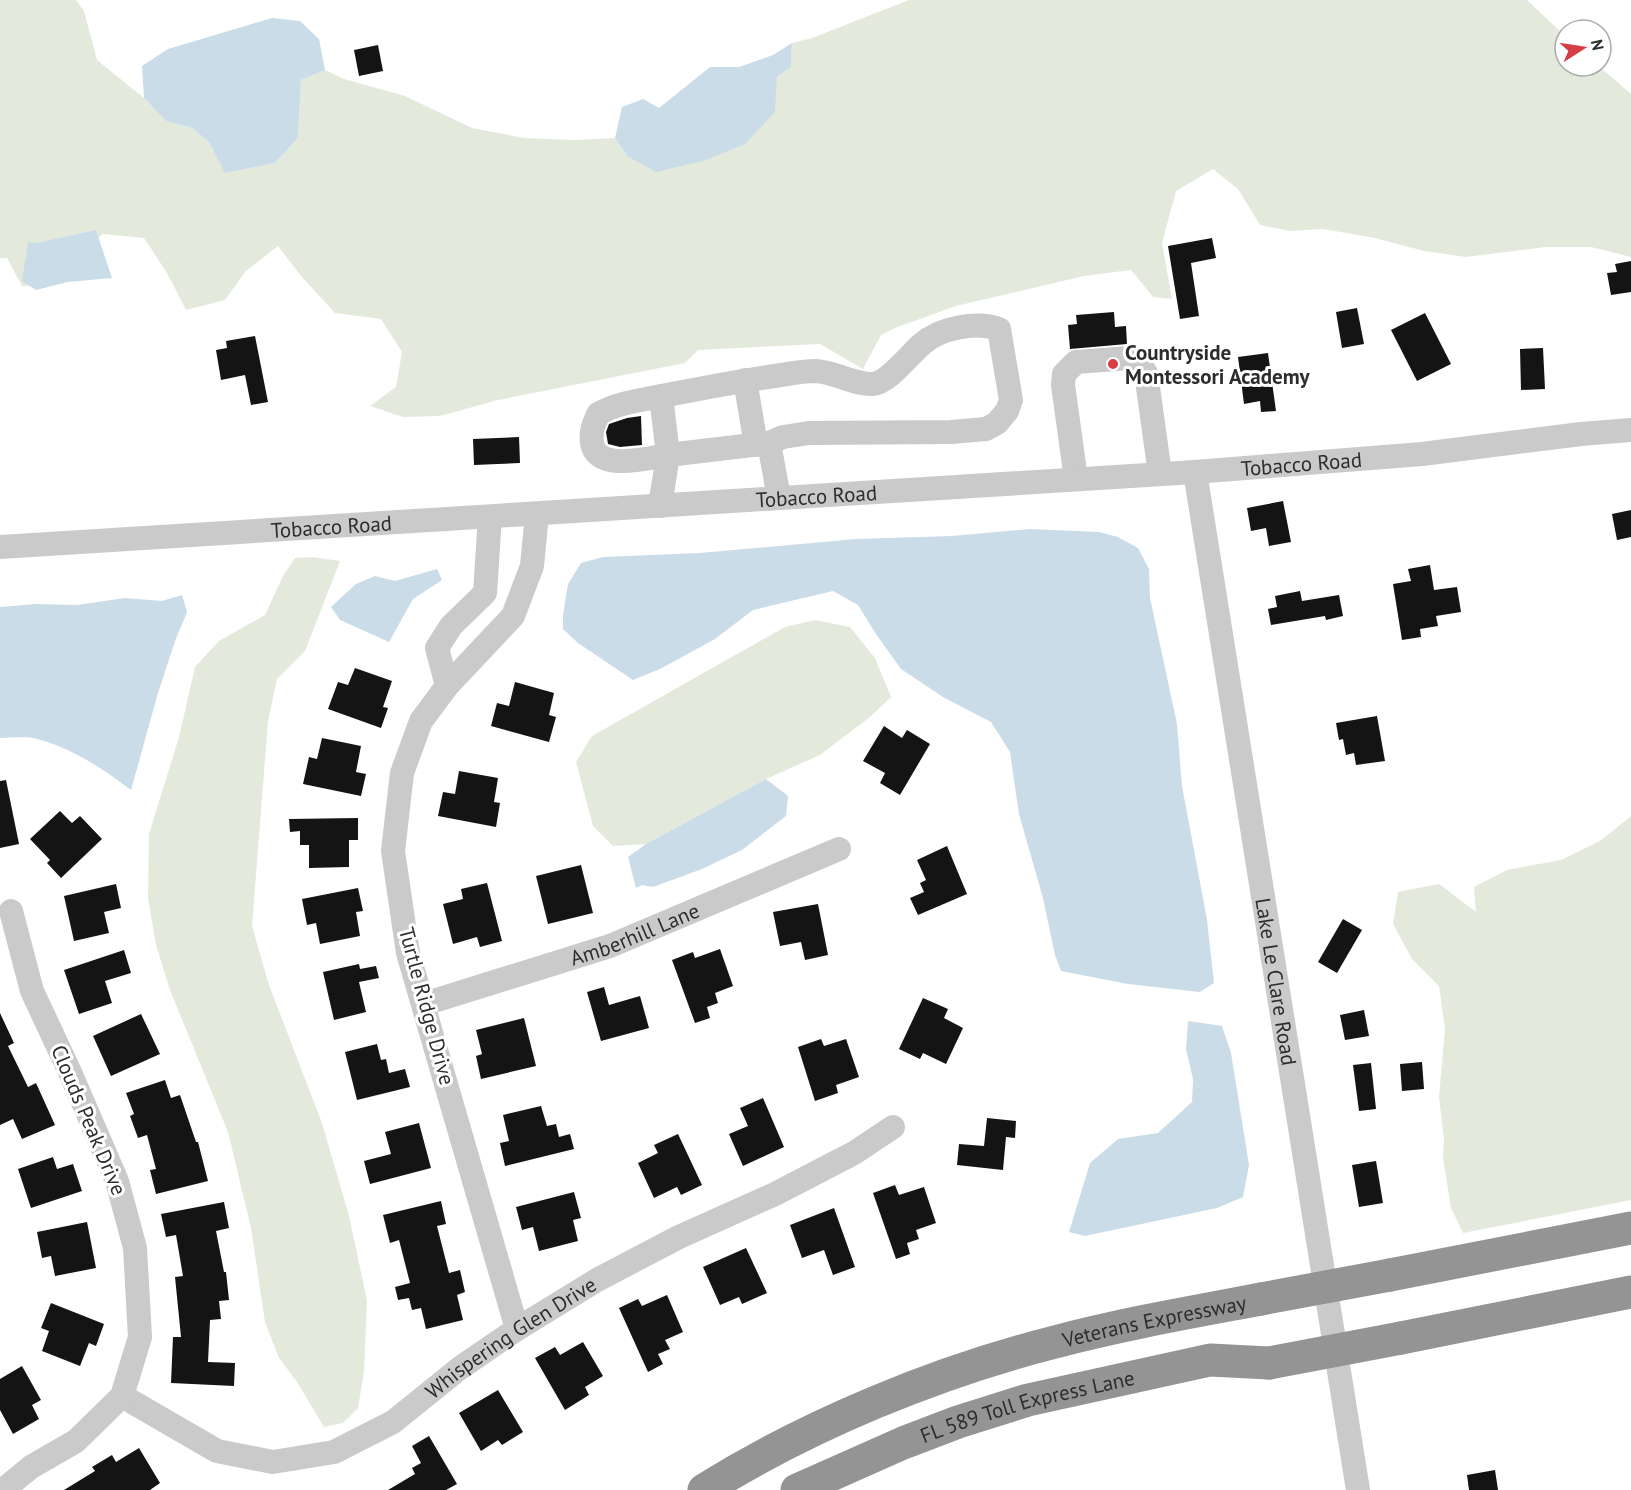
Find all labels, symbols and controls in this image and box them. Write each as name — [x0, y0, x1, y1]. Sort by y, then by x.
north arrow — [1553, 18, 1613, 78]
text: N — [1587, 38, 1609, 52]
place label: Countryside Montessori Academy — [1125, 339, 1311, 390]
marker: Countryside Montessori Academy — [1106, 357, 1120, 371]
street label: Tobacco Road — [1240, 445, 1363, 482]
street label: Tobacco Road — [755, 478, 878, 513]
street label: Tobacco Road — [270, 509, 393, 543]
street label: Amberhill Lane — [567, 896, 703, 971]
street label: Lake Le Clare Road — [1250, 896, 1303, 1067]
street label: Turtle Ridge Drive — [393, 924, 461, 1088]
street label: Clouds Peak Drive — [45, 1041, 133, 1199]
street label: Whispering Glen Drive — [420, 1270, 601, 1404]
street label: Veterans Expressway — [1059, 1289, 1249, 1353]
street label: FL 589 Toll Express Lane — [916, 1364, 1137, 1449]

